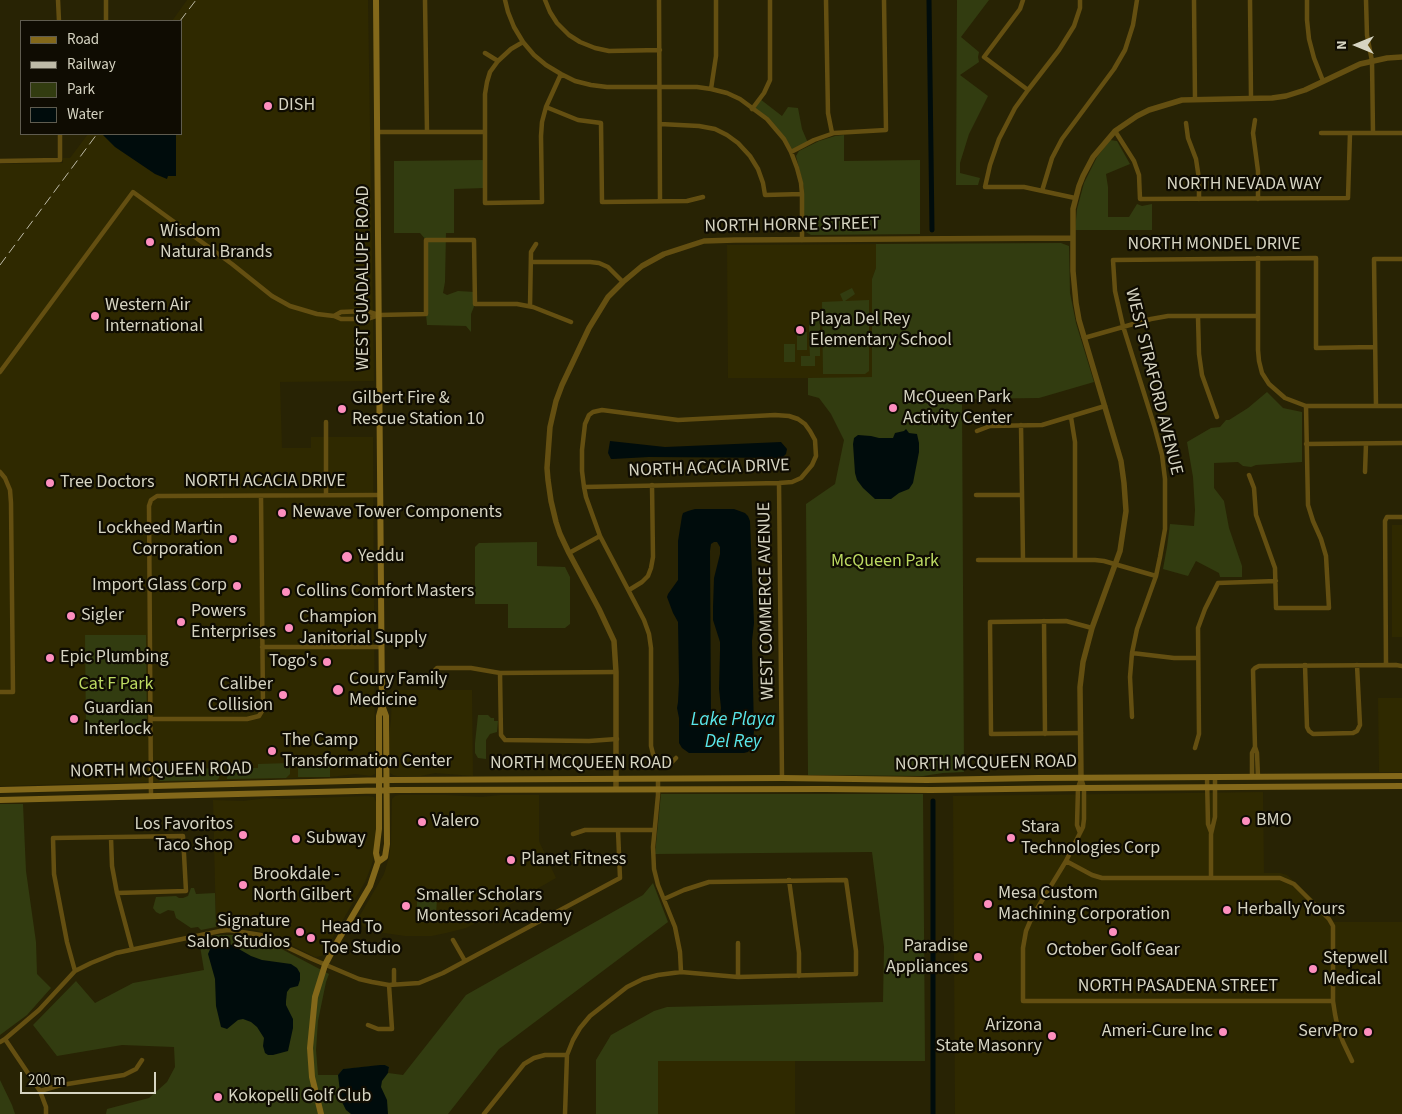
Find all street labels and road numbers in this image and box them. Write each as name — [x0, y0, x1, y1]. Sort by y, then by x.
street label: NORTH NEVADA WAY — [1166, 174, 1322, 196]
street label: WEST GUADALUPE ROAD — [353, 186, 375, 370]
street label: NORTH HORNE STREET — [704, 214, 880, 238]
street label: NORTH MONDEL DRIVE — [1128, 234, 1300, 256]
street label: WEST STRAFORD AVENUE — [1119, 286, 1187, 478]
street label: NORTH ACACIA DRIVE — [628, 455, 790, 483]
street label: NORTH ACACIA DRIVE — [184, 471, 346, 493]
street label: WEST COMMERCE AVENUE — [754, 502, 780, 700]
street label: NORTH MCQUEEN ROAD — [895, 752, 1077, 776]
street label: NORTH MCQUEEN ROAD — [490, 753, 672, 775]
street label: NORTH MCQUEEN ROAD — [70, 759, 252, 783]
street label: NORTH PASADENA STREET — [1078, 976, 1278, 998]

